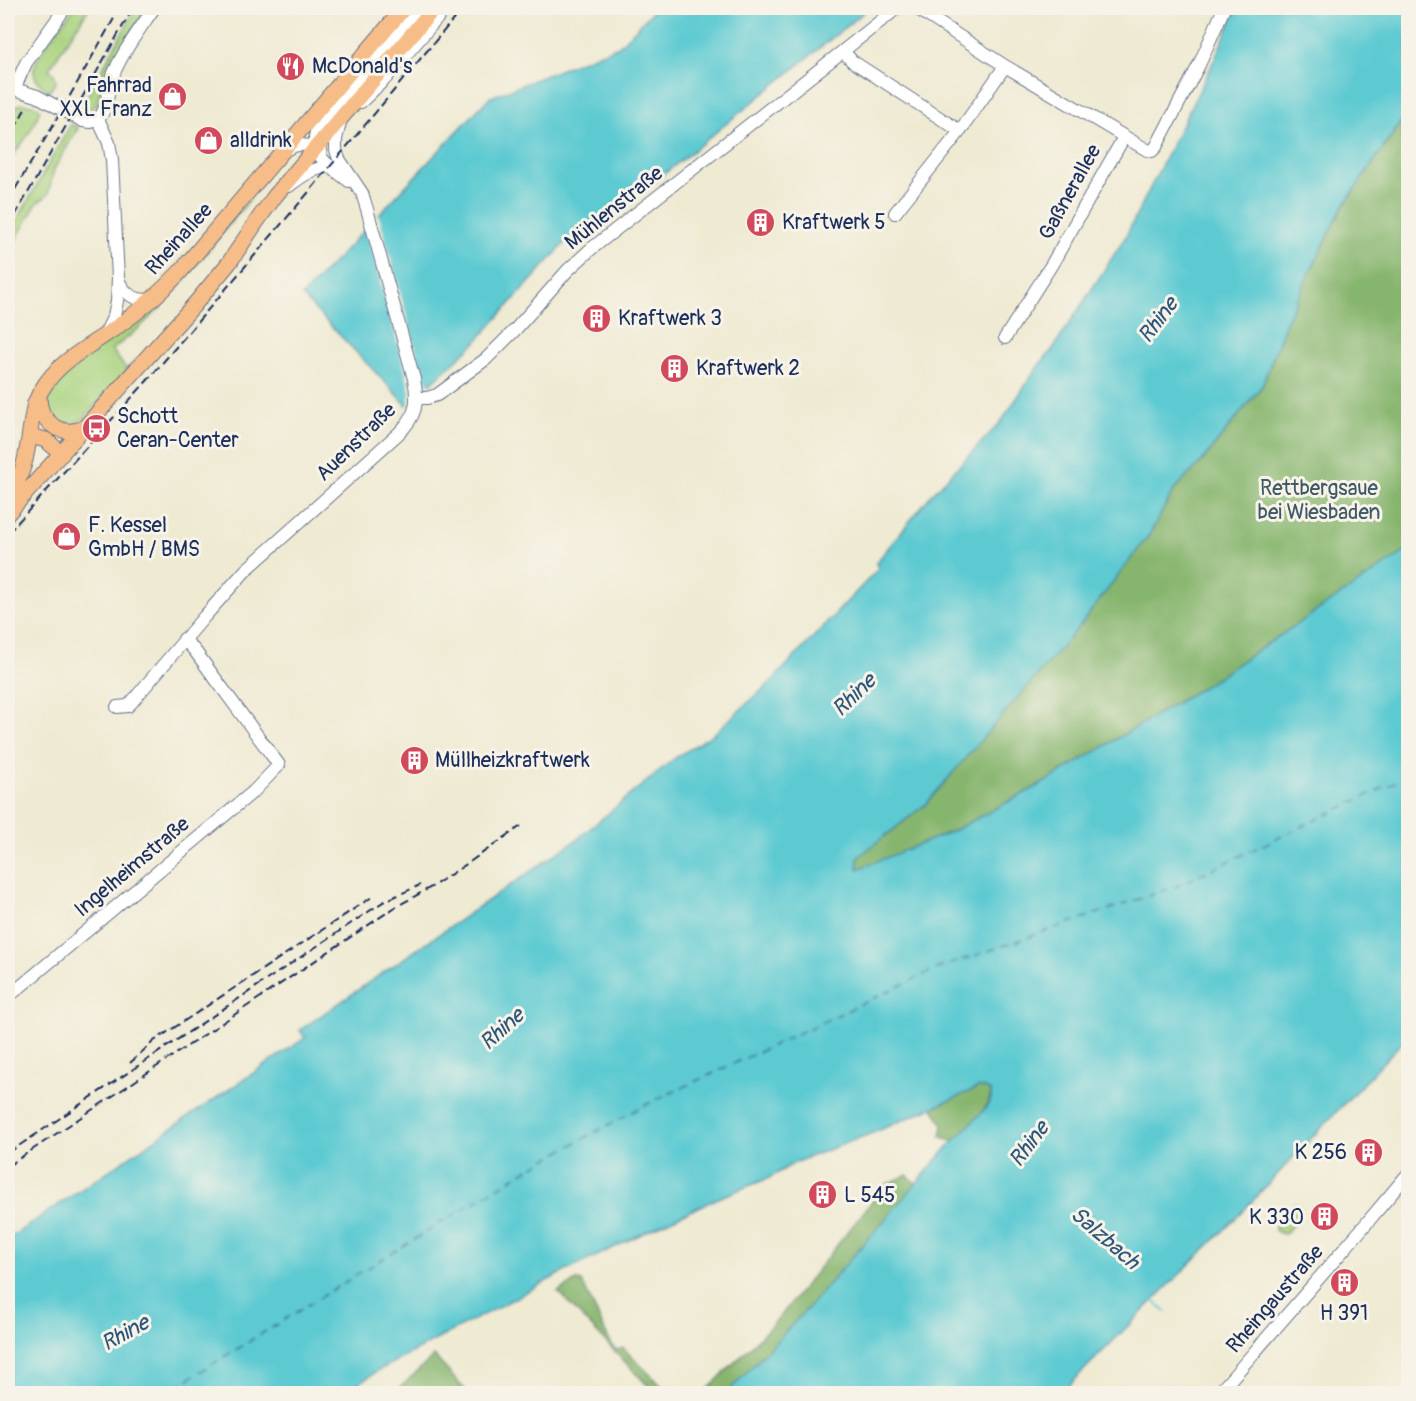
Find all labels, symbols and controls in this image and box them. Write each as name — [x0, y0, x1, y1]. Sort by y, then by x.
restaurant icon: McDonald's — [275, 50, 307, 82]
place label: McDonald's — [312, 53, 413, 80]
place label: Fahrrad XXL Franz — [60, 72, 152, 123]
shop icon: Fahrrad XXL Franz — [157, 81, 189, 113]
shop icon: alldrink — [193, 124, 225, 156]
place label: alldrink — [230, 127, 292, 154]
street label: Gaßnerallee — [1033, 139, 1108, 245]
street label: Mühlenstraße — [559, 160, 669, 256]
street label: Rheinallee — [139, 197, 219, 281]
building icon: Kraftwerk 5 — [745, 206, 777, 238]
place label: Kraftwerk 5 — [782, 209, 886, 236]
water label: Rhine — [1132, 290, 1186, 349]
building icon: Kraftwerk 3 — [581, 302, 613, 334]
place label: Kraftwerk 3 — [618, 305, 722, 332]
building icon: Kraftwerk 2 — [659, 352, 691, 384]
place label: Kraftwerk 2 — [696, 355, 800, 382]
street label: Auenstraße — [310, 397, 402, 487]
place label: Schott Ceran-Center — [117, 403, 239, 454]
bus stop icon: Schott Ceran-Center — [80, 412, 112, 444]
park label: Rettbergsaue bei Wiesbaden — [1258, 475, 1380, 526]
place label: F. Kessel GmbH / BMS — [88, 512, 200, 563]
shop icon: F. Kessel GmbH / BMS — [51, 521, 83, 553]
water label: Rhine — [826, 666, 883, 723]
building icon: Müllheizkraftwerk — [398, 744, 430, 776]
place label: Müllheizkraftwerk — [435, 747, 590, 774]
street label: Ingelheimstraße — [69, 810, 196, 923]
water label: Rhine — [474, 1000, 532, 1056]
water label: Rhine — [1003, 1114, 1057, 1173]
building icon: K 256 — [1352, 1136, 1384, 1168]
place label: K 256 — [1294, 1139, 1347, 1166]
building icon: L 545 — [807, 1179, 839, 1211]
place label: L 545 — [844, 1182, 895, 1209]
water label: Salzbach — [1065, 1200, 1147, 1277]
building icon: K 330 — [1309, 1201, 1341, 1233]
place label: K 330 — [1249, 1204, 1304, 1231]
street label: Rheingaustraße — [1220, 1239, 1330, 1359]
building icon: H 391 — [1328, 1266, 1360, 1298]
place label: H 391 — [1320, 1300, 1368, 1327]
water label: Rhine — [96, 1308, 156, 1357]

